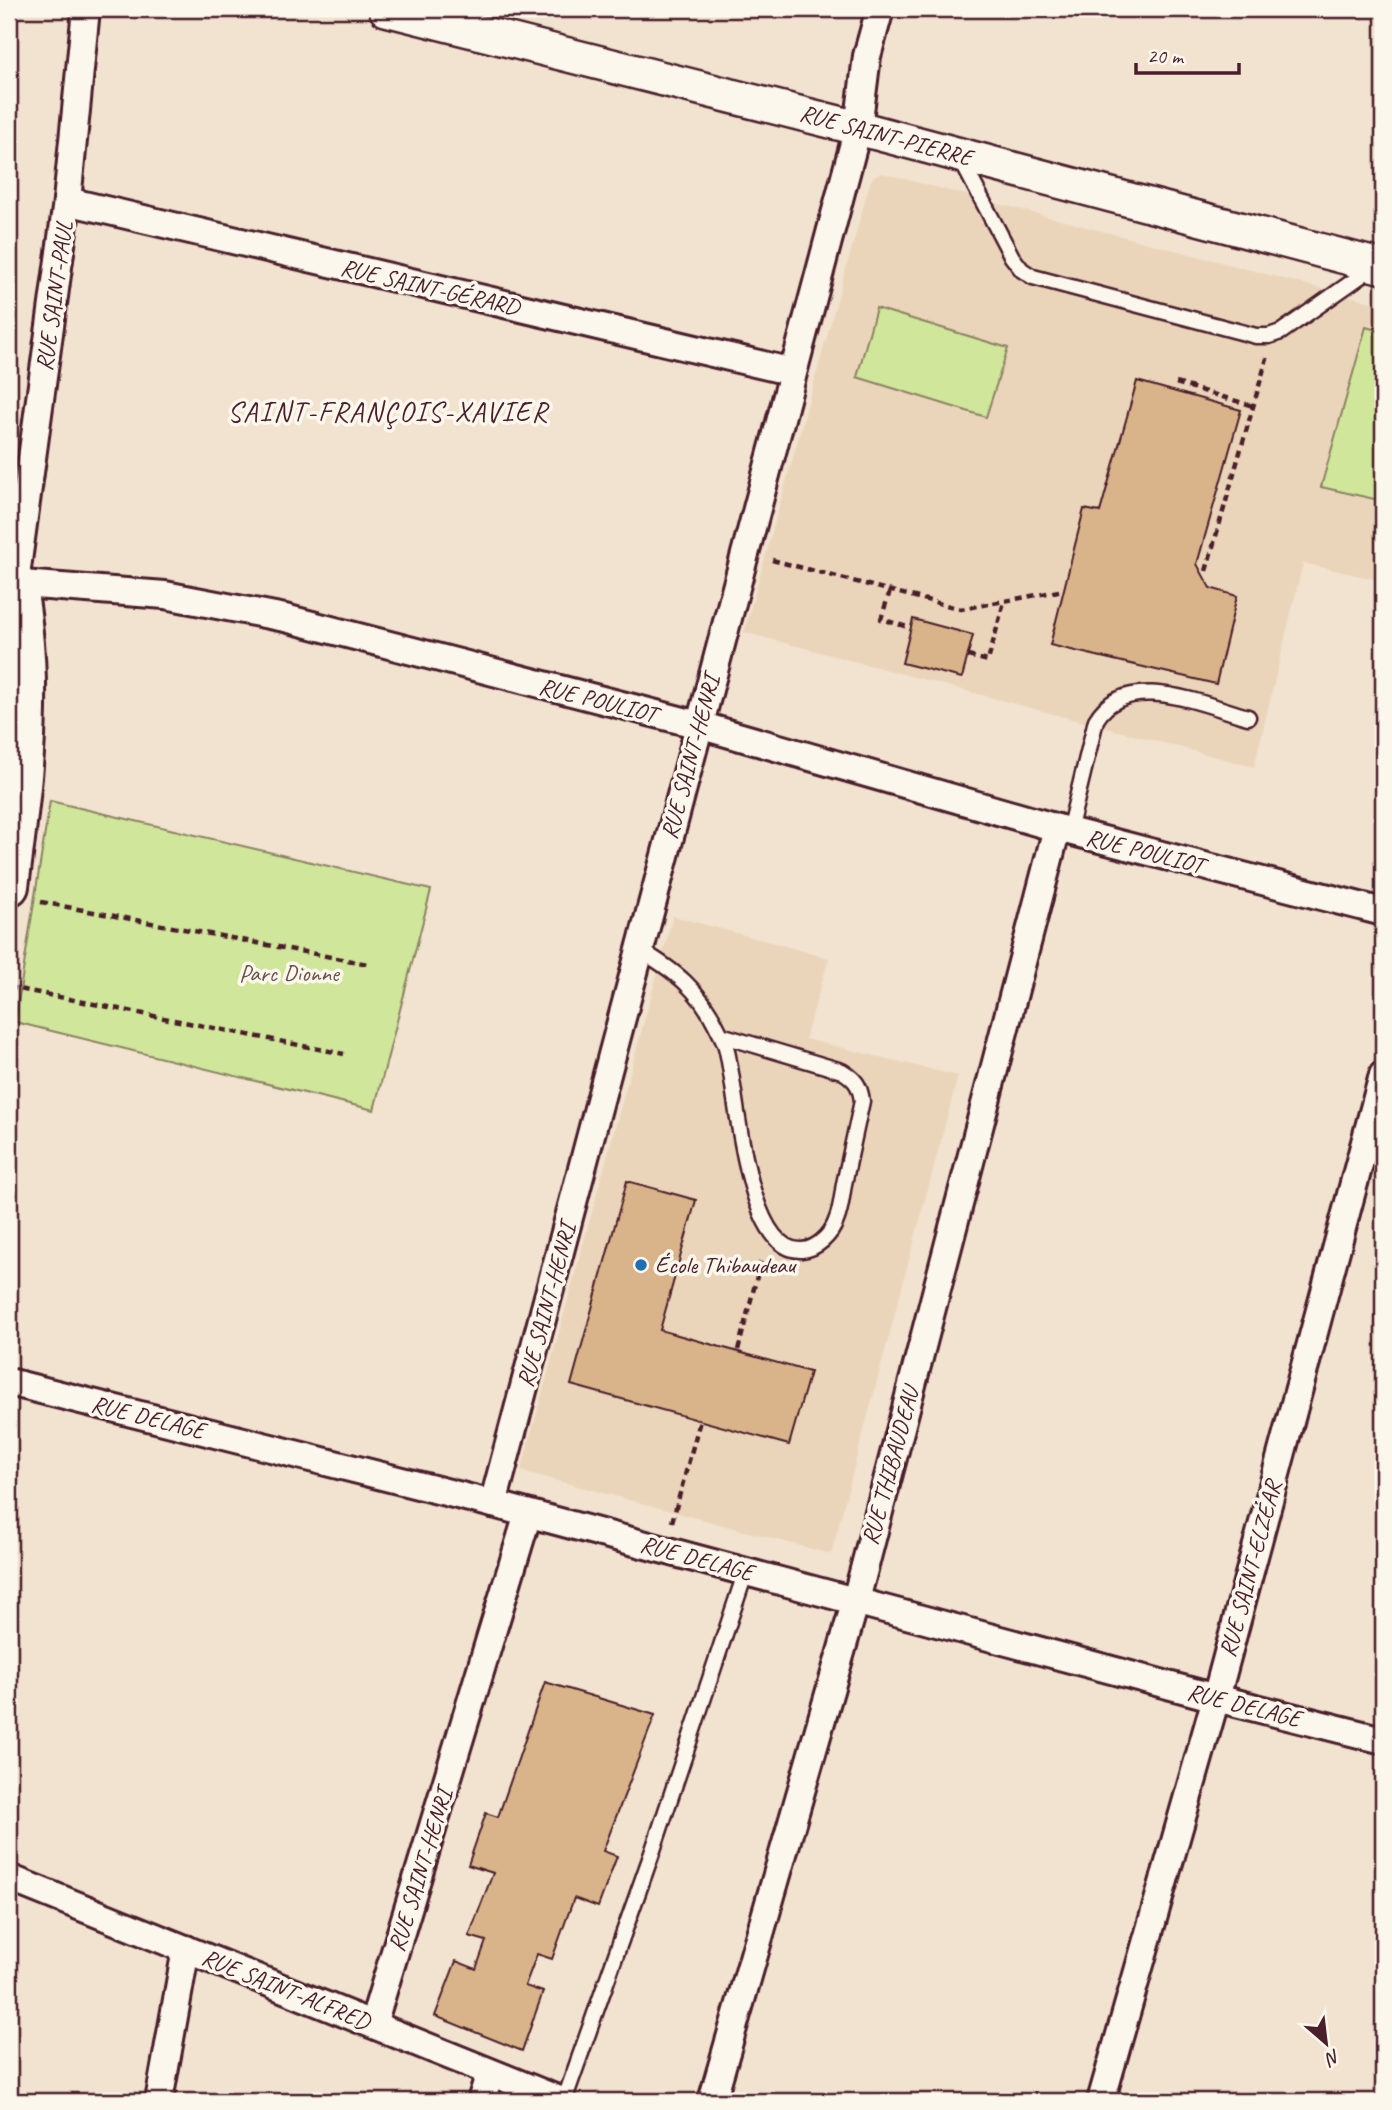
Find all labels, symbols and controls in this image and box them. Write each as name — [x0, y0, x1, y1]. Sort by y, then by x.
scale bar — [1136, 32, 1240, 76]
text: 20 m — [1147, 43, 1185, 69]
street label: RUE SAINT-PIERRE — [797, 98, 978, 173]
street label: RUE SAINT-PAUL — [29, 218, 79, 373]
street label: RUE SAINT-GÉRARD — [338, 252, 524, 323]
district label: SAINT-FRANÇOIS-XAVIER — [227, 394, 549, 430]
street label: RUE SAINT-HENRI — [654, 667, 728, 842]
street label: RUE POULIOT — [536, 671, 665, 730]
street label: RUE POULIOT — [1083, 822, 1212, 881]
park label: Parc Dionne — [239, 958, 341, 988]
street label: RUE SAINT-HENRI — [510, 1215, 584, 1390]
place label: École Thibaudeau — [655, 1250, 797, 1280]
marker: École Thibaudeau — [633, 1257, 649, 1273]
street label: RUE THIBAUDEAU — [855, 1380, 927, 1548]
street label: RUE DELAGE — [88, 1388, 210, 1446]
street label: RUE SAINT-ELZÉAR — [1212, 1475, 1289, 1660]
street label: RUE DELAGE — [637, 1529, 759, 1588]
street label: RUE DELAGE — [1184, 1676, 1306, 1734]
street label: RUE SAINT-HENRI — [381, 1780, 461, 1955]
street label: RUE SAINT-ALFRED — [198, 1942, 376, 2037]
north arrow — [1290, 2008, 1360, 2078]
text: N — [1320, 2044, 1344, 2072]

